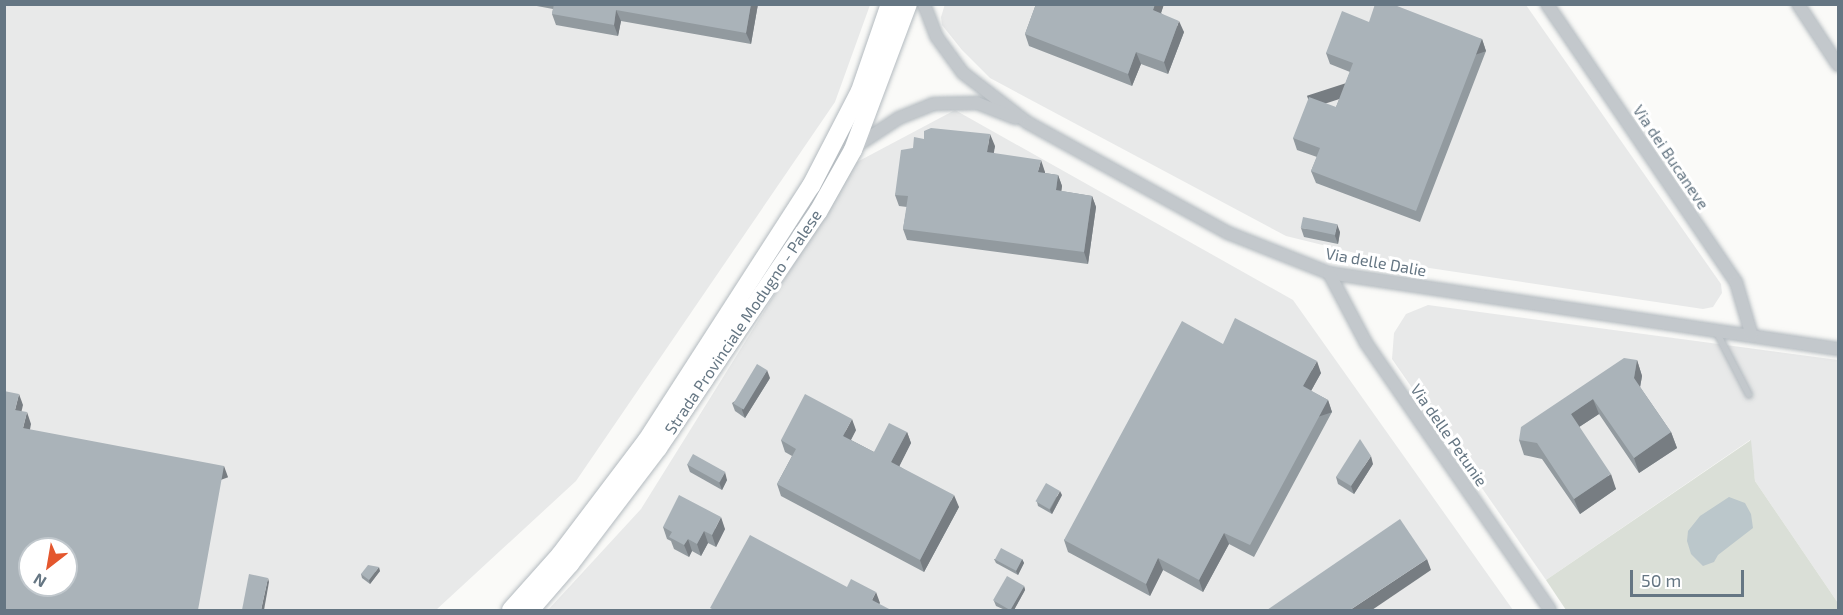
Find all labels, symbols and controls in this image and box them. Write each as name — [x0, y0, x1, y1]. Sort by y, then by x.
street label: Via dei Bucaneve — [1629, 101, 1713, 213]
street label: Strada Provinciale Modugno - Palese — [660, 206, 826, 438]
street label: Via delle Dalie — [1324, 244, 1428, 280]
street label: Via delle Petunie — [1407, 380, 1491, 490]
north arrow — [18, 537, 78, 597]
scale bar — [1633, 558, 1747, 596]
text: 50 m — [1641, 569, 1681, 591]
text: N — [30, 570, 49, 592]

